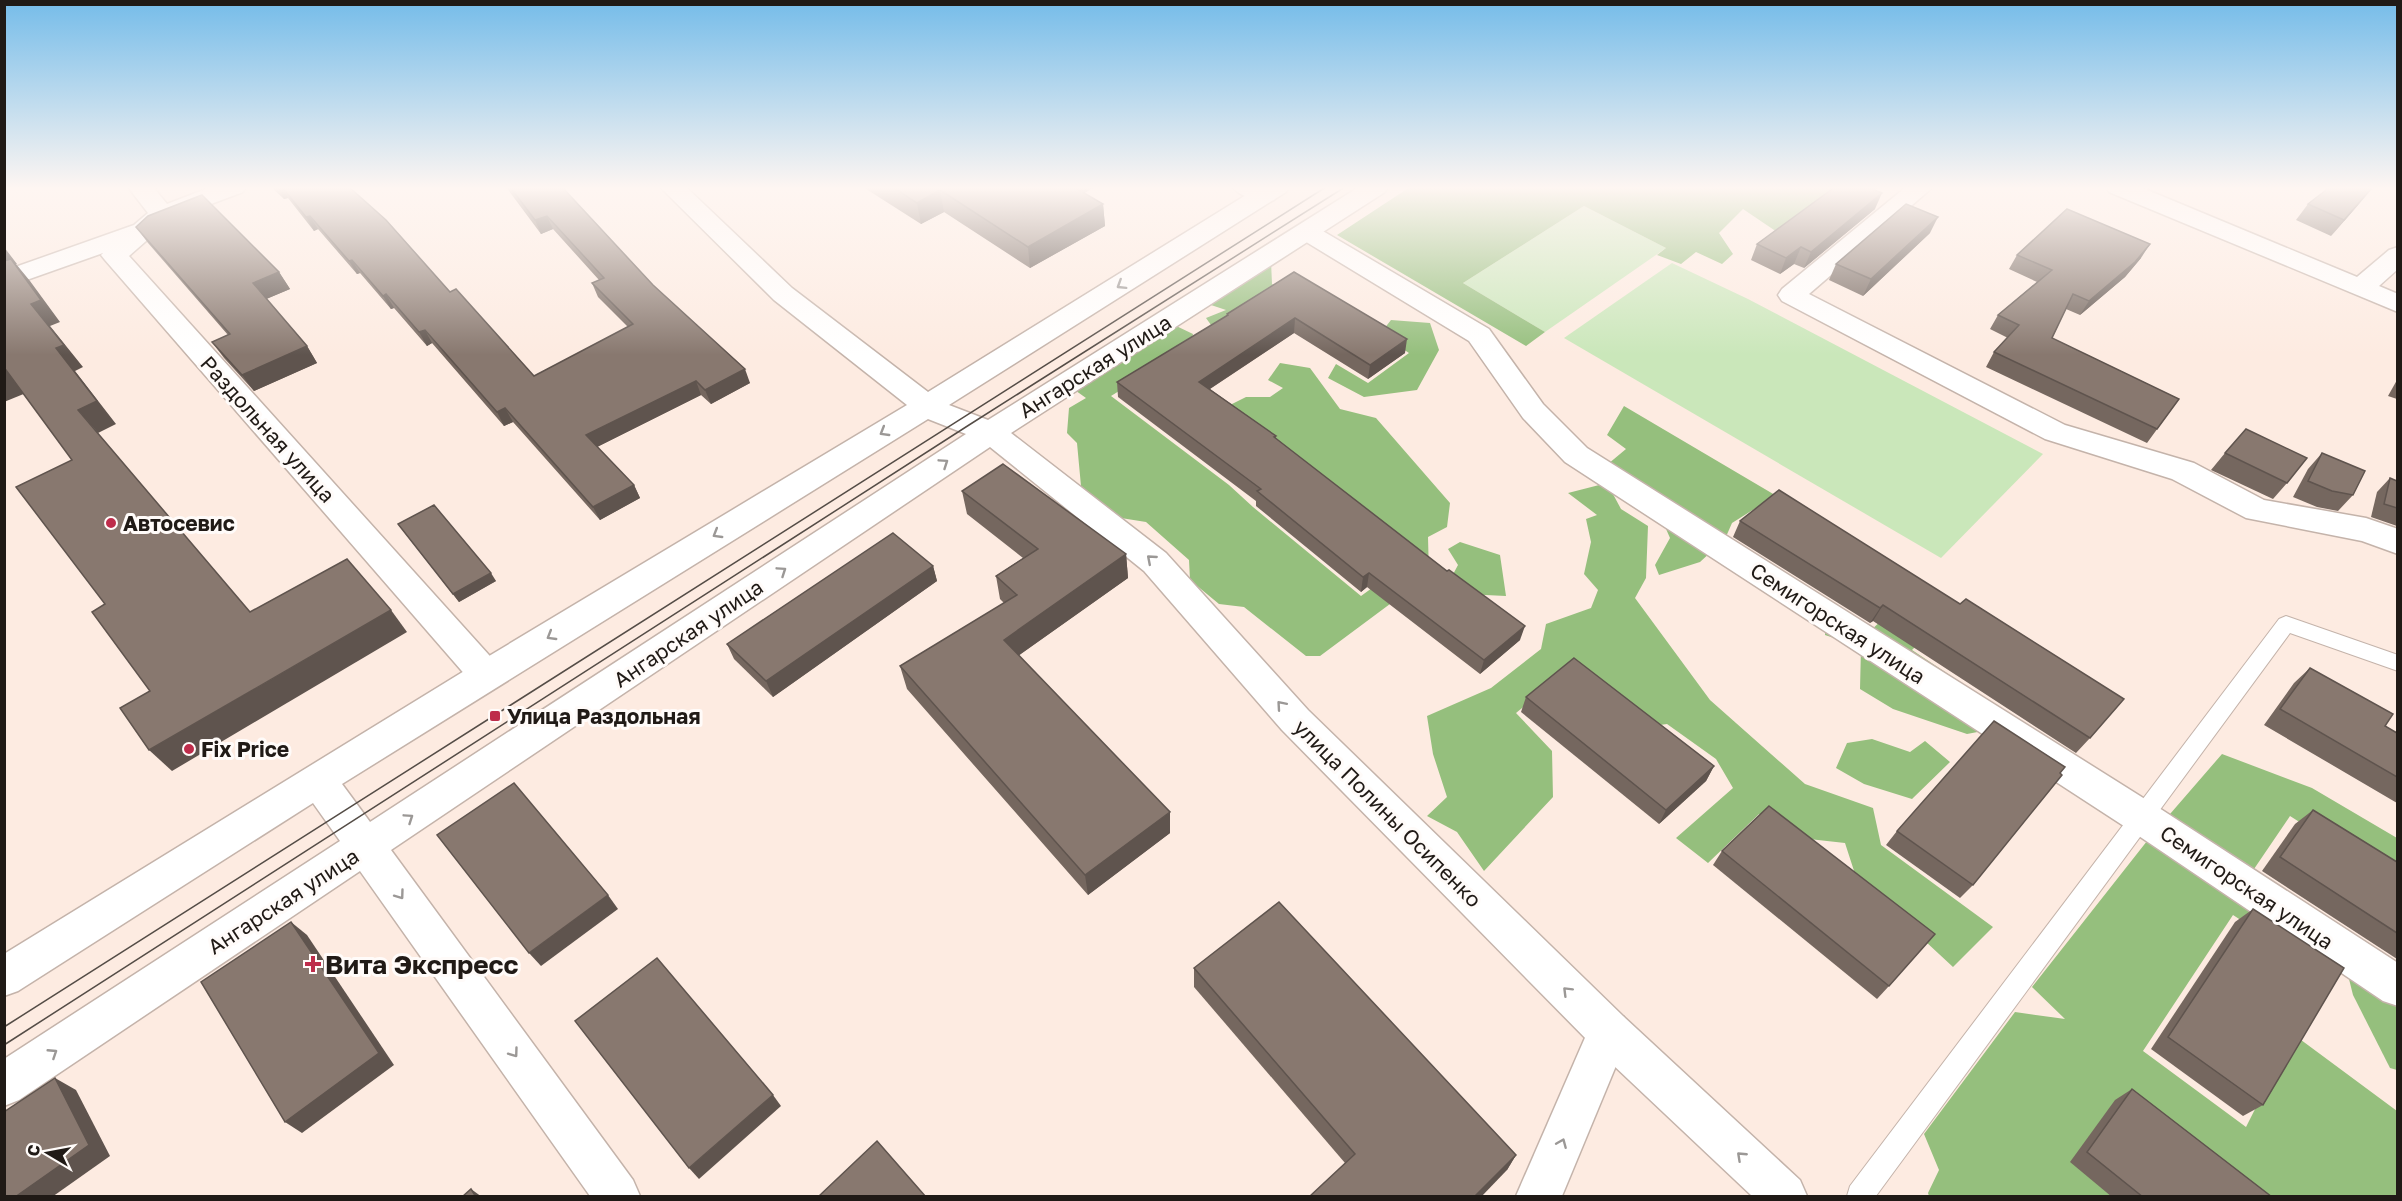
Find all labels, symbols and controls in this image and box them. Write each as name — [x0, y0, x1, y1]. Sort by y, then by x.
one-way arrow — [1117, 278, 1128, 289]
street label: Ангарская улица — [1014, 309, 1176, 423]
street label: Раздольная улица — [195, 350, 341, 508]
one-way arrow — [880, 425, 890, 437]
one-way arrow — [938, 459, 948, 471]
place label: Автосевис — [123, 510, 235, 536]
marker: Автосевис — [104, 516, 118, 530]
one-way arrow — [713, 526, 723, 538]
one-way arrow — [1147, 555, 1158, 566]
street label: Семигорская улица — [1746, 557, 1930, 689]
one-way arrow — [775, 567, 786, 578]
street label: Ангарская улица — [608, 573, 768, 693]
one-way arrow — [547, 628, 557, 640]
one-way arrow — [1277, 701, 1288, 711]
place label: Улица Раздольная — [507, 703, 701, 729]
marker: Улица Раздольная — [488, 709, 502, 723]
street label: улица Полины Осипенко — [1289, 714, 1487, 912]
place label: Fix Price — [201, 736, 289, 762]
marker: Fix Price — [182, 742, 196, 756]
one-way arrow — [403, 814, 413, 826]
street label: Семигорская улица — [2155, 819, 2339, 955]
street label: Ангарская улица — [203, 842, 363, 960]
one-way arrow — [393, 888, 404, 899]
place label: Вита Экспресс — [325, 949, 518, 980]
marker: Вита Экспресс — [306, 957, 320, 971]
one-way arrow — [1564, 987, 1575, 998]
one-way arrow — [507, 1047, 518, 1058]
one-way arrow — [47, 1049, 58, 1060]
north arrow — [18, 1123, 78, 1183]
one-way arrow — [1555, 1138, 1567, 1149]
text: С — [22, 1143, 44, 1158]
one-way arrow — [1737, 1153, 1748, 1164]

